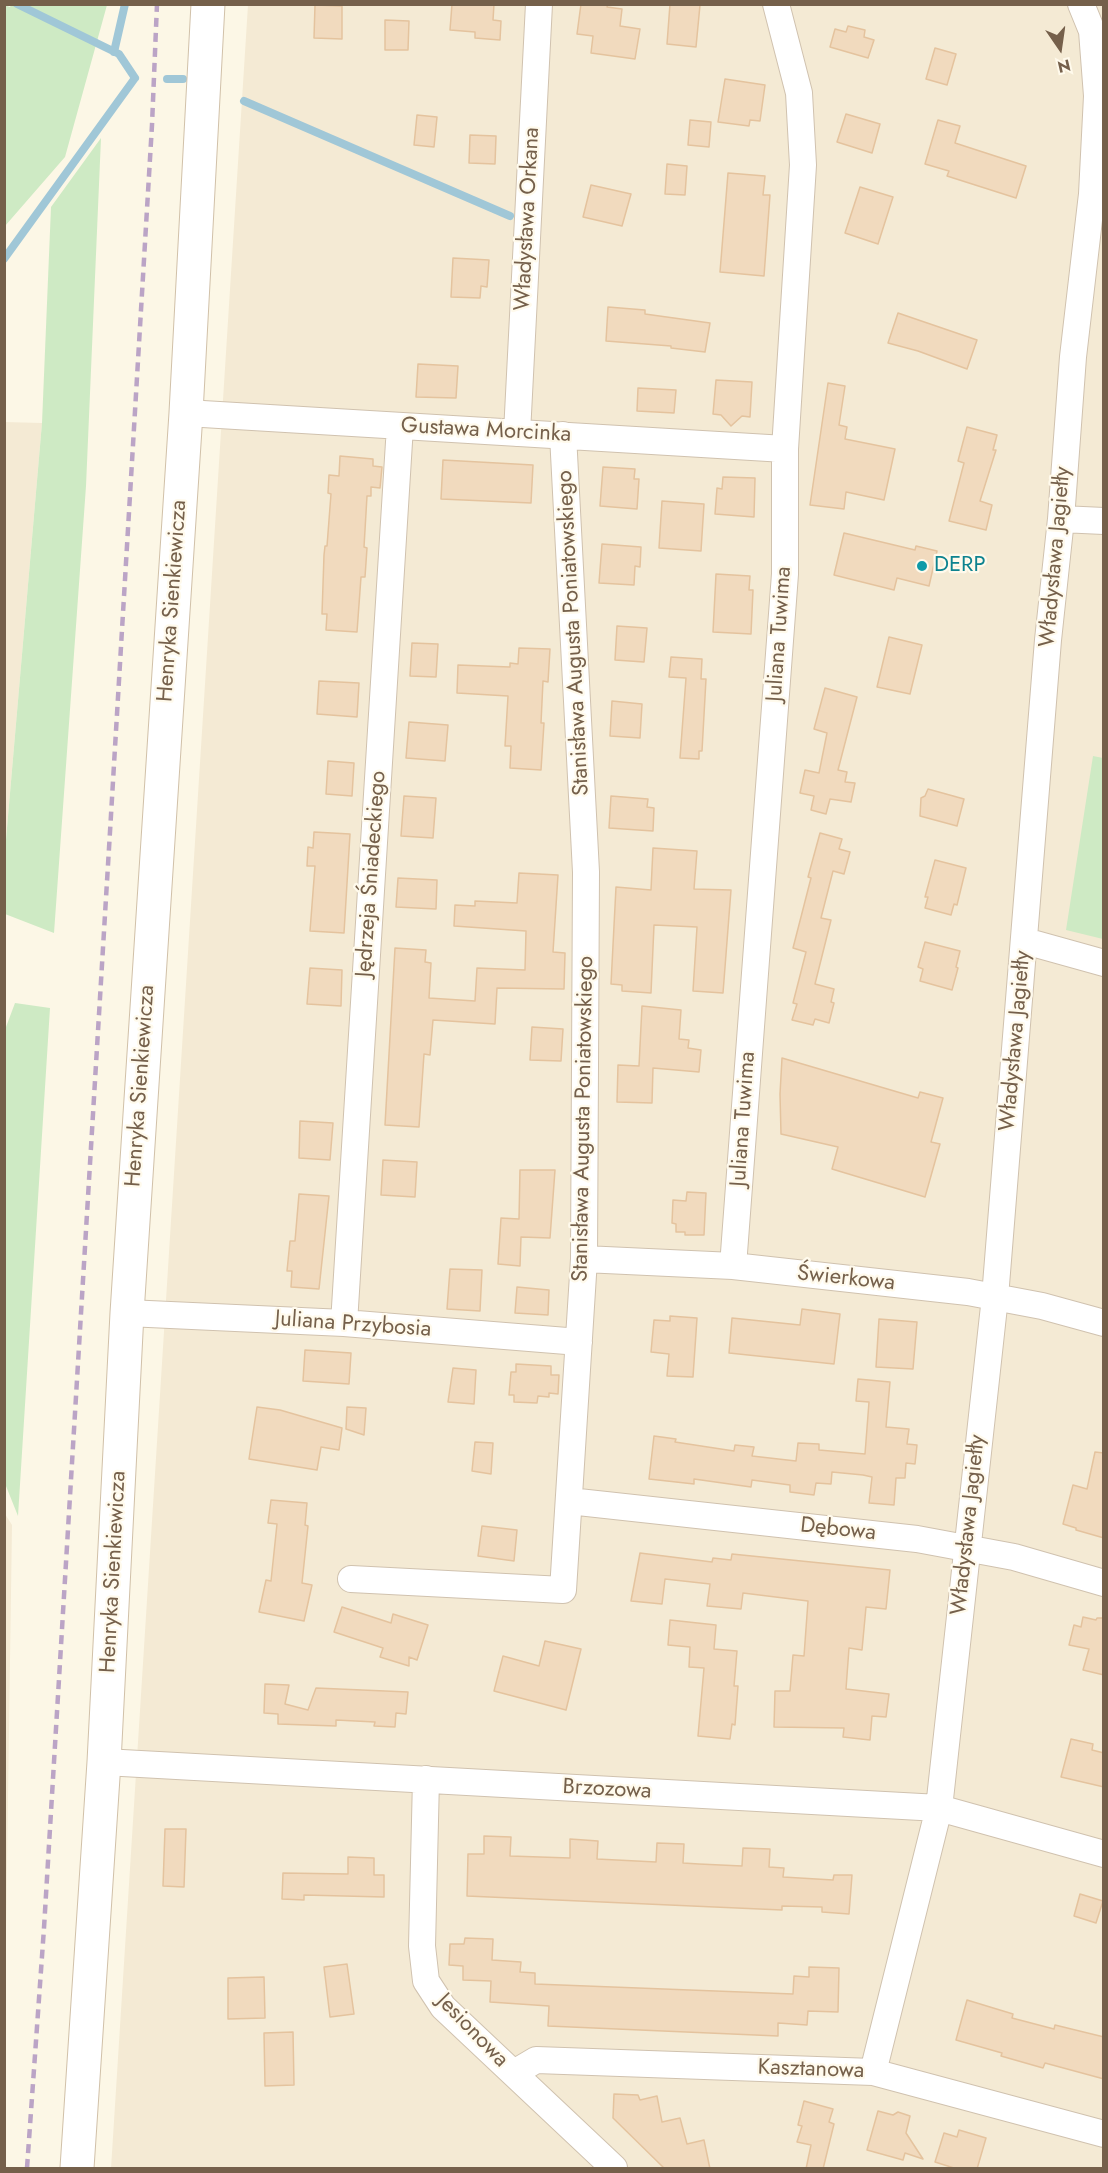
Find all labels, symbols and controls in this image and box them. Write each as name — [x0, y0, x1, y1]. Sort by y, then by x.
north arrow — [1030, 18, 1090, 78]
text: N — [1055, 53, 1073, 79]
street label: Władysława Orkana — [510, 127, 546, 311]
street label: Gustawa Morcinka — [400, 413, 572, 449]
street label: Władysława Jagiełły — [1035, 465, 1077, 649]
street label: Stanisława Augusta Poniatowskiego — [552, 469, 596, 797]
street label: Henryka Sienkiewicza — [153, 499, 193, 703]
place label: DERP — [934, 553, 985, 579]
marker: DERP — [915, 559, 929, 573]
street label: Juliana Tuwima — [762, 566, 798, 702]
street label: Jędrzeja Śniadeckiego — [352, 770, 392, 978]
street label: Władysława Jagiełły — [995, 949, 1037, 1133]
street label: Stanisława Augusta Poniatowskiego — [568, 956, 600, 1282]
street label: Henryka Sienkiewicza — [121, 984, 161, 1188]
street label: Juliana Tuwima — [726, 1051, 762, 1187]
street label: Świerkowa — [796, 1261, 896, 1297]
street label: Juliana Przybosia — [274, 1306, 432, 1344]
street label: Władysława Jagiełły — [946, 1433, 992, 1617]
street label: Henryka Sienkiewicza — [96, 1470, 132, 1674]
street label: Dębowa — [799, 1513, 877, 1547]
street label: Brzozowa — [562, 1774, 652, 1806]
street label: Jesionowa — [431, 1989, 513, 2073]
street label: Kasztanowa — [757, 2055, 865, 2085]

